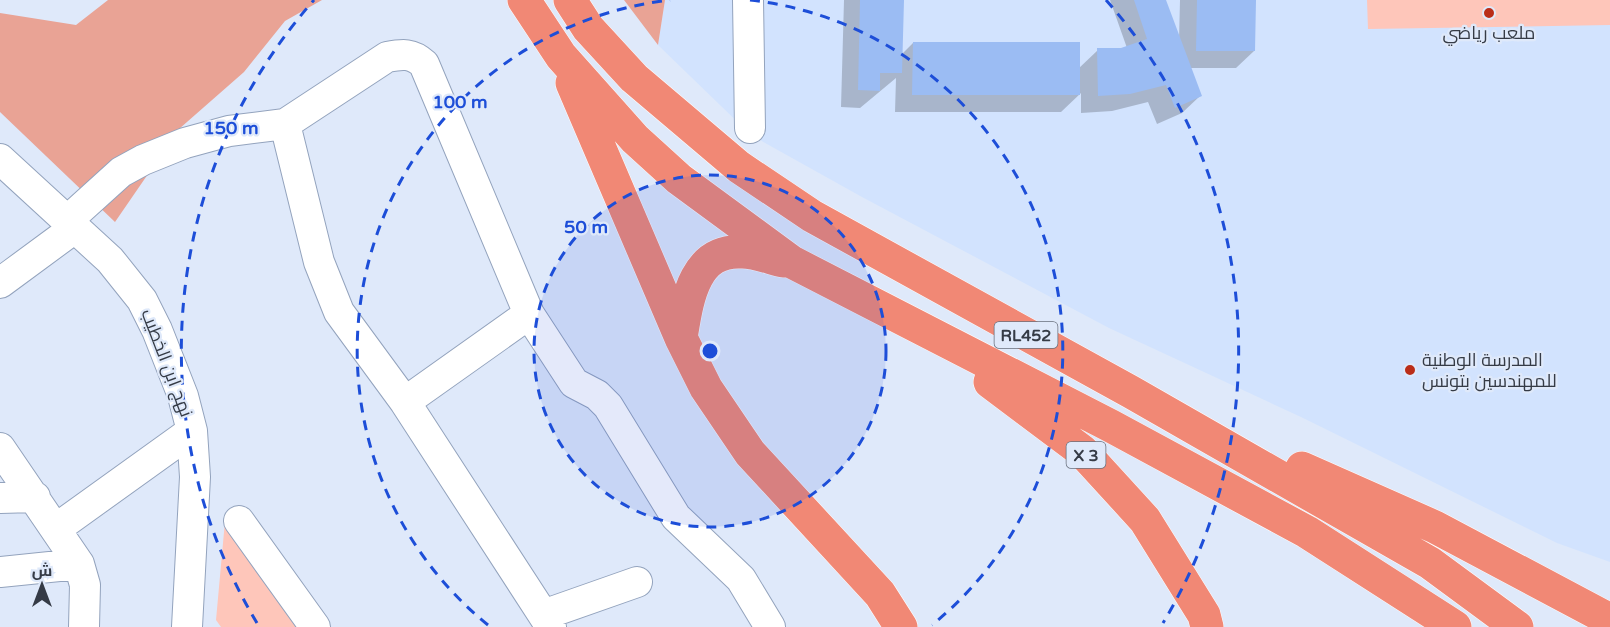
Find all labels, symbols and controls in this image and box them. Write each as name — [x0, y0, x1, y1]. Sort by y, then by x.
marker: ملعب رياضي — [1482, 6, 1496, 20]
place label: ملعب رياضي — [1443, 22, 1535, 46]
text: 100 m — [432, 91, 488, 113]
text: 150 m — [203, 117, 259, 139]
text: 50 m — [564, 216, 608, 238]
street label: نهج ابن الخطيب — [135, 306, 198, 420]
road number: RL452 — [994, 322, 1058, 348]
centre of rings — [700, 341, 720, 361]
place label: المدرسة الوطنية للمهندسين بتونس — [1422, 349, 1557, 392]
marker: المدرسة الوطنية للمهندسين بتونس — [1403, 363, 1417, 377]
road number: X 3 — [1066, 442, 1106, 468]
north arrow — [12, 555, 72, 615]
text: ش — [32, 561, 52, 581]

